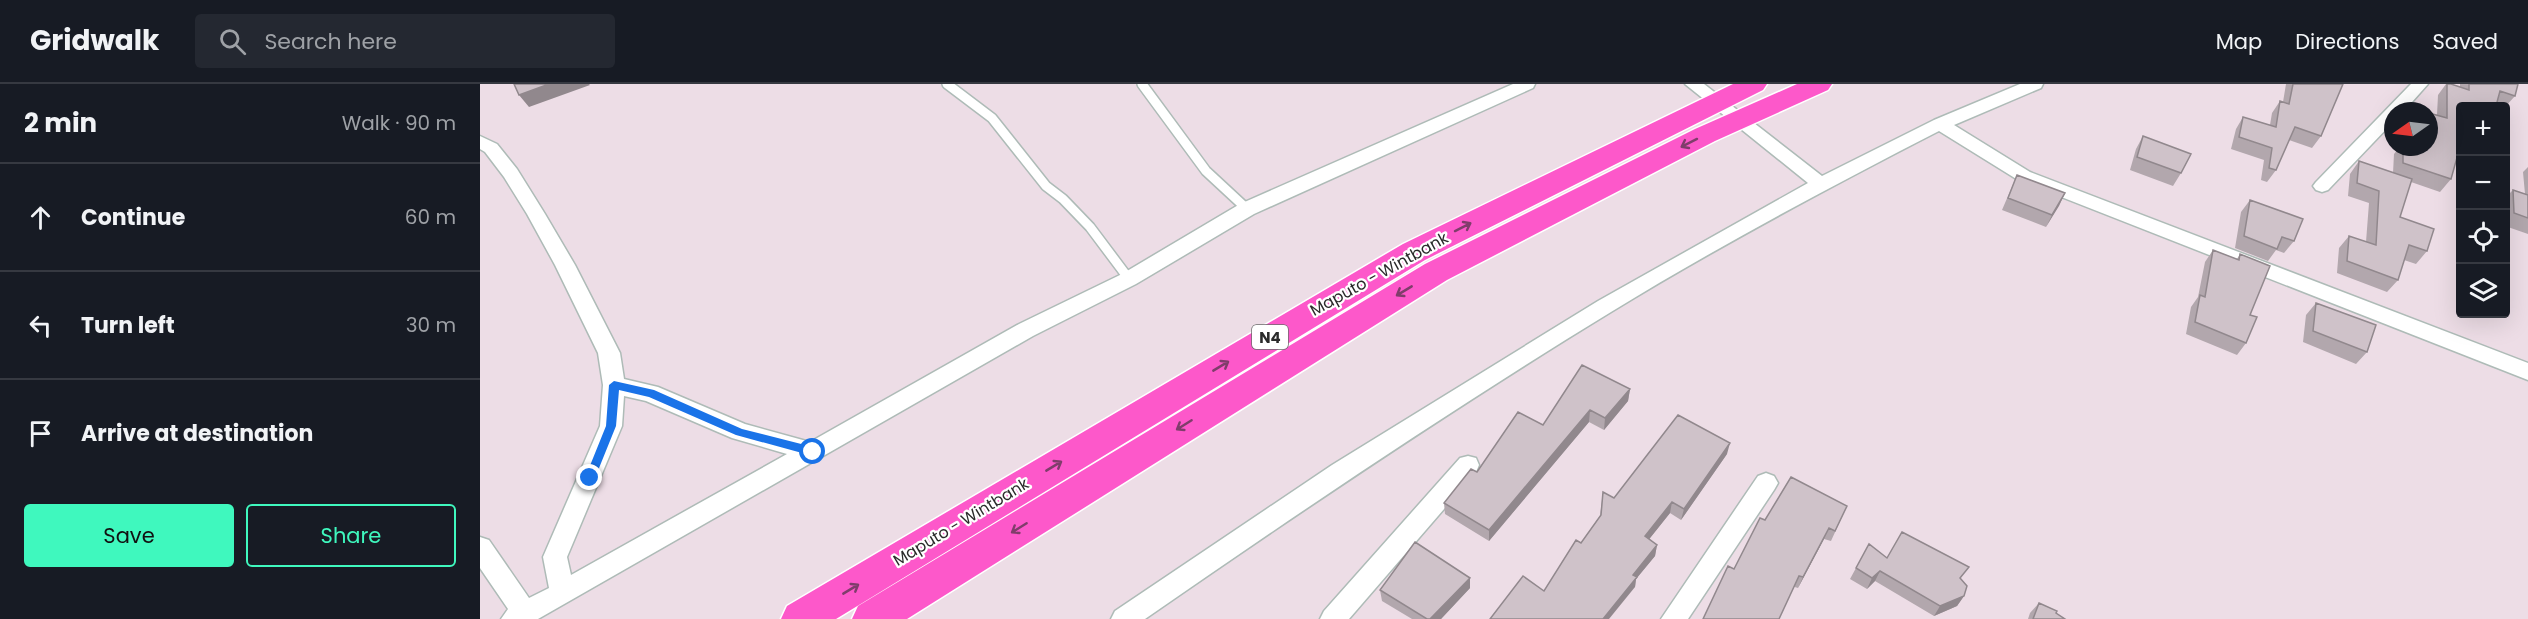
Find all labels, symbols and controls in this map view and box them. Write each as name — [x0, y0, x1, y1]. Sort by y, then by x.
search box — [195, 14, 615, 68]
text: Gridwalk — [30, 21, 159, 60]
icon: search — [216, 25, 249, 58]
text: Search here — [264, 26, 397, 57]
text: Map — [2216, 27, 2262, 56]
text: Directions — [2295, 27, 2399, 56]
text: Saved — [2432, 27, 2498, 56]
north arrow — [2384, 102, 2438, 156]
map controls — [2456, 102, 2510, 318]
button: + — [2456, 102, 2510, 156]
text: 2 min — [24, 105, 97, 141]
text: Walk · 90 m — [342, 109, 456, 137]
one-way arrow — [1681, 137, 1699, 149]
button: − — [2456, 156, 2510, 210]
icon: ahead — [24, 201, 57, 234]
text: Continue — [81, 202, 185, 233]
text: 60 m — [405, 203, 456, 231]
button: locate — [2456, 210, 2510, 264]
one-way arrow — [1454, 221, 1471, 233]
street label: Maputo - Wintbank — [1306, 226, 1453, 322]
button: layers — [2456, 264, 2510, 318]
one-way arrow — [1396, 285, 1413, 297]
icon: left — [24, 309, 57, 342]
text: Turn left — [81, 310, 175, 341]
text: 30 m — [406, 311, 456, 339]
road number: N4 — [1252, 325, 1288, 349]
one-way arrow — [1212, 359, 1229, 371]
icon: arrive — [24, 417, 57, 450]
text: Arrive at destination — [81, 418, 313, 449]
one-way arrow — [1176, 420, 1193, 432]
route start — [799, 438, 825, 464]
one-way arrow — [1045, 460, 1062, 472]
route end — [576, 464, 602, 490]
street label: Maputo - Wintbank — [889, 472, 1034, 572]
button: Save — [24, 504, 234, 567]
button: Share — [246, 504, 456, 567]
one-way arrow — [1010, 522, 1027, 535]
one-way arrow — [842, 582, 859, 594]

